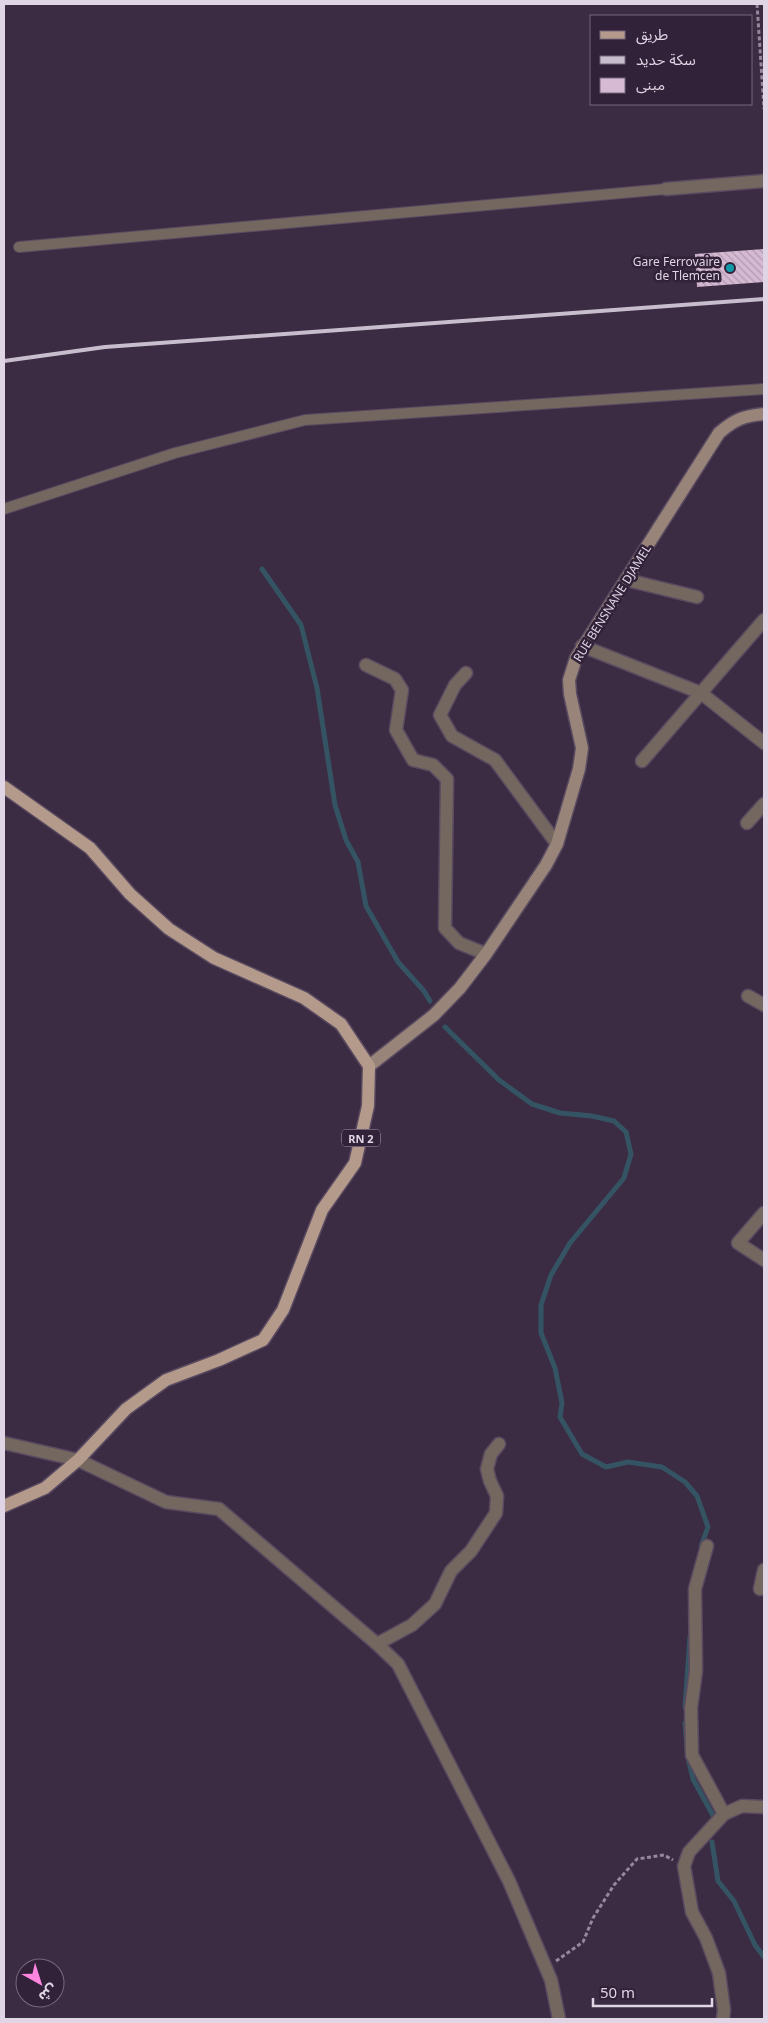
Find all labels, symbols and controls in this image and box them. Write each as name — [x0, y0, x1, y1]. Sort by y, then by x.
legend — [590, 15, 753, 105]
text: طريق — [636, 24, 668, 45]
text: سكة حديد — [636, 49, 696, 69]
text: مبنى — [636, 74, 665, 94]
place label: Gare Ferrovaire de Tlemcen — [633, 253, 720, 284]
marker: Gare Ferrovaire de Tlemcen — [724, 262, 736, 274]
street label: RUE BENSNANE DJAMEL — [569, 541, 655, 665]
road number: RN 2 — [342, 1130, 380, 1146]
north arrow — [15, 1958, 65, 2008]
scale bar — [593, 1976, 712, 2008]
text: ش — [35, 1980, 62, 2007]
text: 50 m — [600, 1982, 635, 2002]

